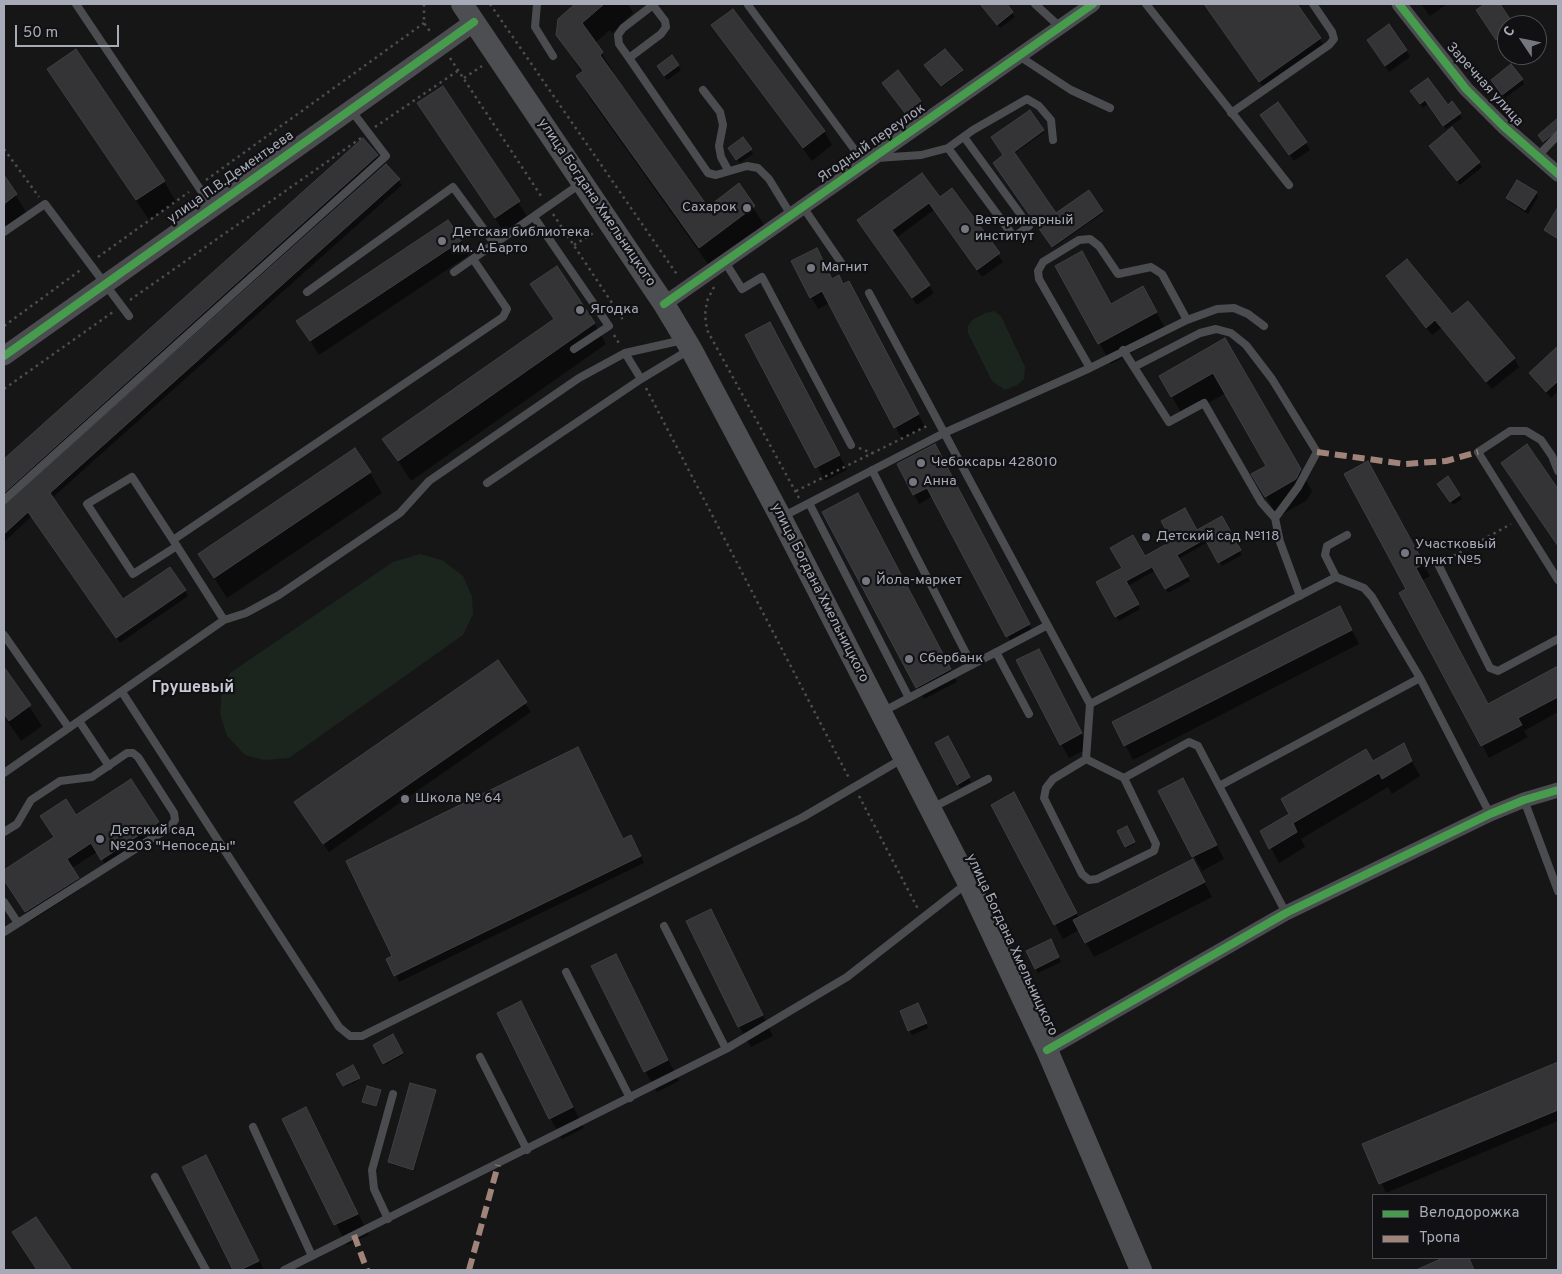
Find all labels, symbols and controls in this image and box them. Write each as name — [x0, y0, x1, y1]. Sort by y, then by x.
scale bar — [18, 15, 121, 47]
north arrow — [1497, 15, 1547, 65]
text: С — [1500, 23, 1520, 40]
text: 50 m — [23, 24, 58, 43]
street label: Заречная улица — [1442, 40, 1526, 130]
street label: Ягодный переулок — [815, 101, 929, 187]
street label: улица Богдана Хмельницкого — [533, 116, 659, 290]
street label: улица П.В.Дементьева — [165, 128, 297, 228]
place label: Сахарок — [682, 200, 737, 216]
marker: Сахарок — [741, 202, 753, 214]
place label: Ветеринарный институт — [975, 213, 1074, 246]
marker: Ветеринарный институт — [959, 223, 971, 235]
place label: Детская библиотека им. А.Барто — [452, 225, 590, 258]
marker: Детская библиотека им. А.Барто — [436, 235, 448, 247]
place label: Магнит — [821, 260, 868, 276]
marker: Магнит — [805, 262, 817, 274]
place label: Ягодка — [590, 302, 639, 318]
marker: Ягодка — [574, 304, 586, 316]
place label: Чебоксары 428010 — [931, 455, 1057, 471]
marker: Чебоксары 428010 — [915, 457, 927, 469]
place label: Анна — [923, 474, 957, 490]
marker: Анна — [907, 476, 919, 488]
street label: улица Богдана Хмельницкого — [766, 501, 872, 685]
place label: Детский сад №118 — [1156, 529, 1279, 545]
marker: Детский сад №118 — [1140, 531, 1152, 543]
place label: Участковый пункт №5 — [1415, 537, 1496, 570]
marker: Участковый пункт №5 — [1399, 547, 1411, 559]
place label: Йола-маркет — [876, 573, 962, 589]
marker: Йола-маркет — [860, 575, 872, 587]
place label: Сбербанк — [919, 651, 983, 667]
marker: Сбербанк — [903, 653, 915, 665]
district label: Грушевый — [152, 679, 234, 699]
place label: Школа № 64 — [415, 791, 501, 807]
marker: Школа № 64 — [399, 793, 411, 805]
place label: Детский сад №203 "Непоседы" — [110, 823, 235, 856]
marker: Детский сад №203 "Непоседы" — [94, 833, 106, 845]
street label: улица Богдана Хмельницкого — [961, 851, 1061, 1039]
legend — [1372, 1194, 1547, 1259]
text: Велодорожка — [1419, 1204, 1519, 1223]
text: Тропа — [1419, 1229, 1460, 1248]

